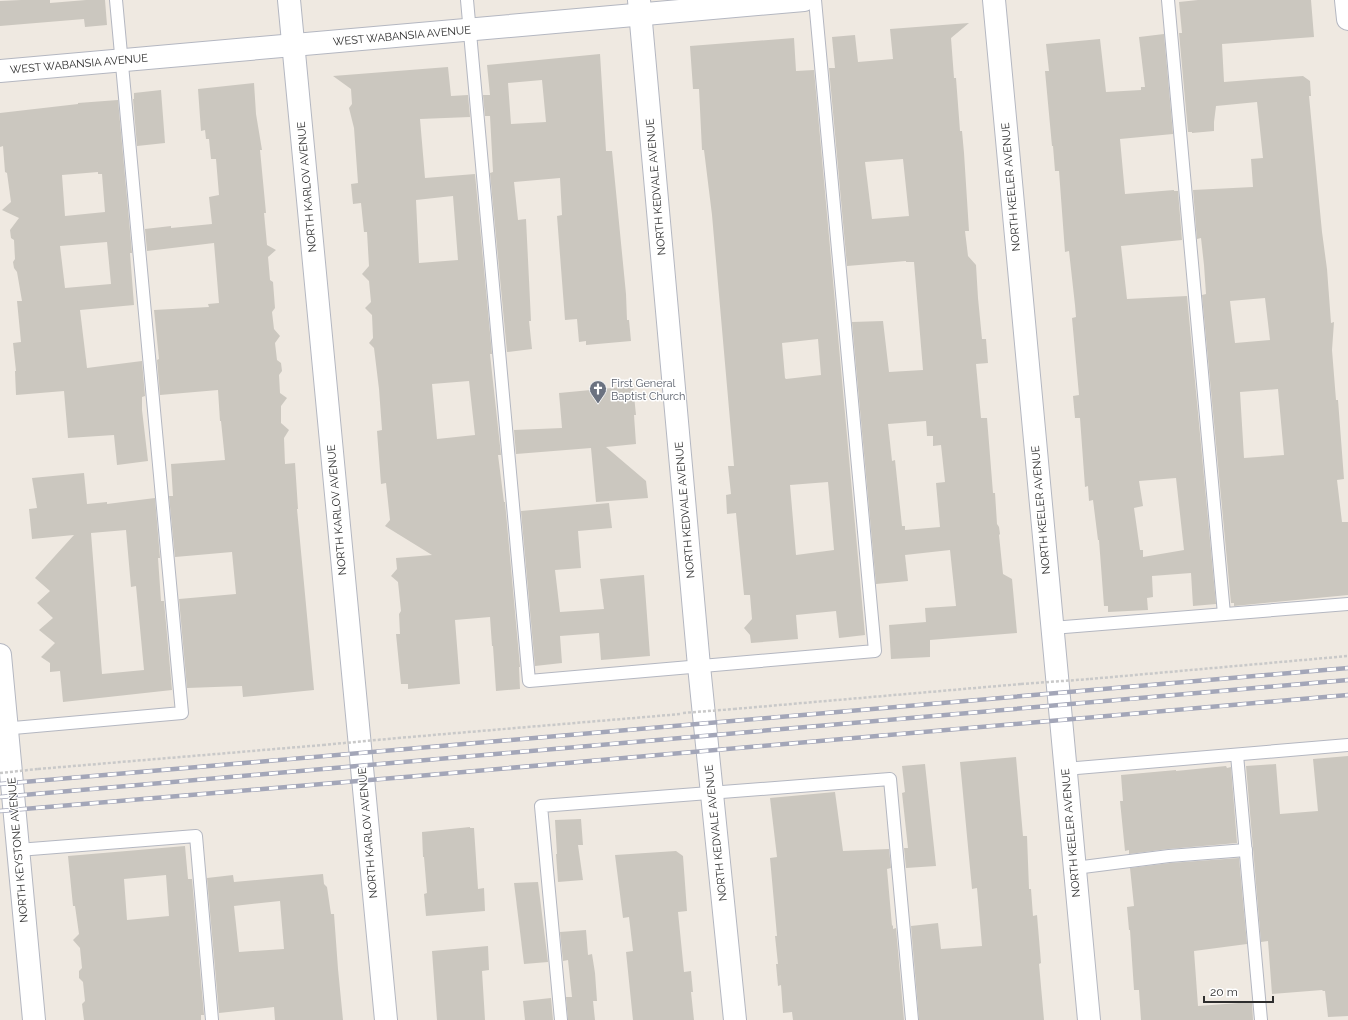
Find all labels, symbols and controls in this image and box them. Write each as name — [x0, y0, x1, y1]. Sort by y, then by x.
street label: WEST WABANSIA AVENUE — [332, 23, 472, 49]
street label: WEST WABANSIA AVENUE — [9, 51, 149, 77]
street label: NORTH KEDVALE AVENUE — [644, 118, 668, 256]
street label: NORTH KARLOV AVENUE — [295, 121, 319, 253]
street label: NORTH KEELER AVENUE — [999, 122, 1023, 252]
place label: First General Baptist Church — [611, 377, 686, 403]
church icon: First General Baptist Church — [588, 379, 608, 404]
street label: NORTH KEDVALE AVENUE — [673, 441, 697, 579]
street label: NORTH KARLOV AVENUE — [325, 444, 349, 576]
street label: NORTH KEELER AVENUE — [1029, 445, 1053, 575]
street label: NORTH KEDVALE AVENUE — [702, 764, 730, 902]
street label: NORTH KARLOV AVENUE — [356, 767, 380, 899]
street label: NORTH KEELER AVENUE — [1059, 768, 1083, 898]
street label: NORTH KEYSTONE AVENUE — [5, 777, 31, 923]
scale bar — [1204, 978, 1273, 1004]
text: 20 m — [1210, 985, 1238, 999]

